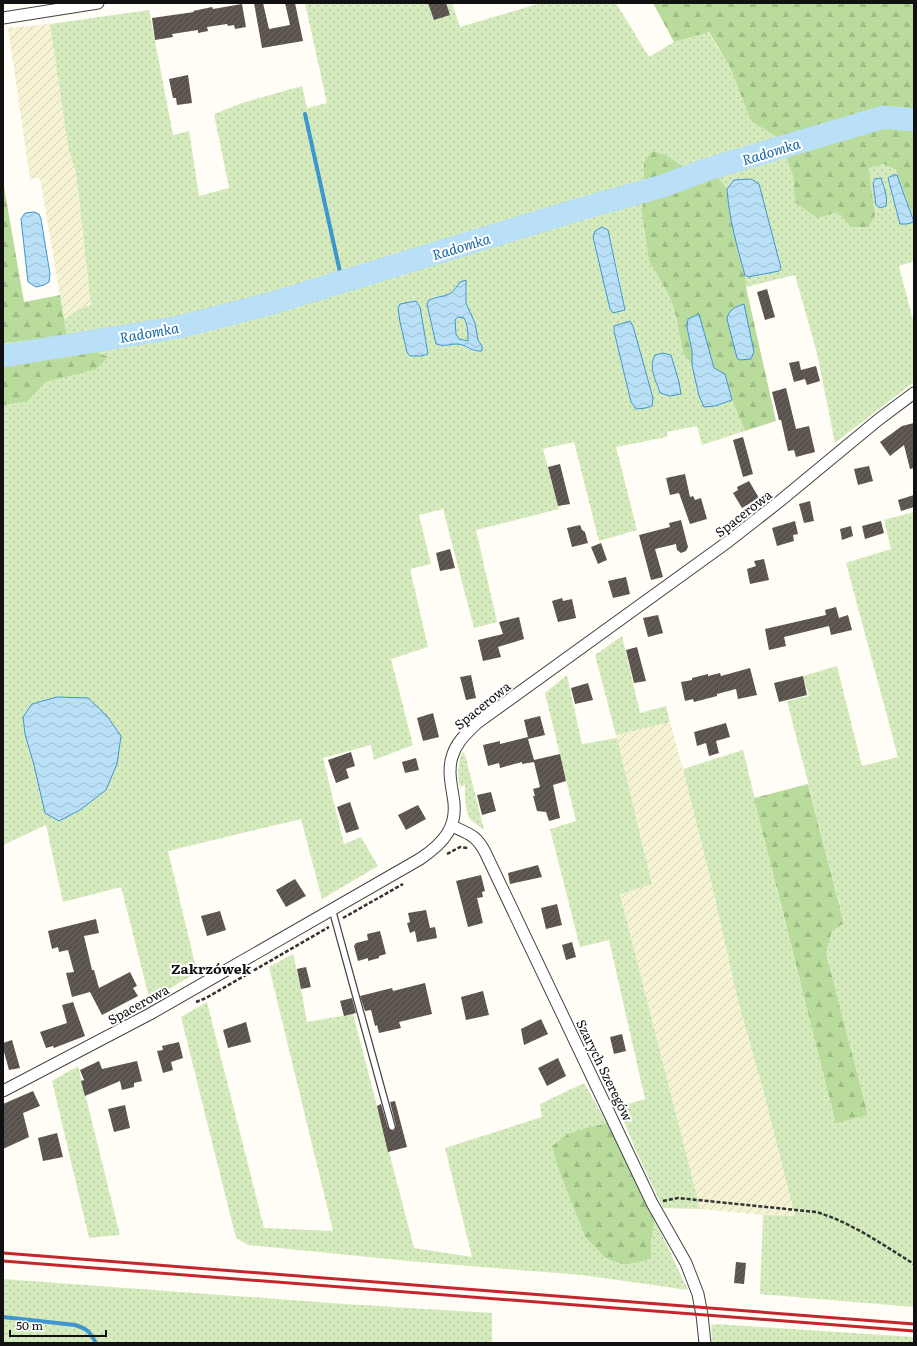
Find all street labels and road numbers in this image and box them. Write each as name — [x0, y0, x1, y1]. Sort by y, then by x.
street label: Spacerowa — [711, 485, 775, 541]
street label: Spacerowa — [450, 676, 514, 734]
street label: Spacerowa — [104, 979, 172, 1029]
street label: Szarych Szeregów — [572, 1016, 638, 1125]

